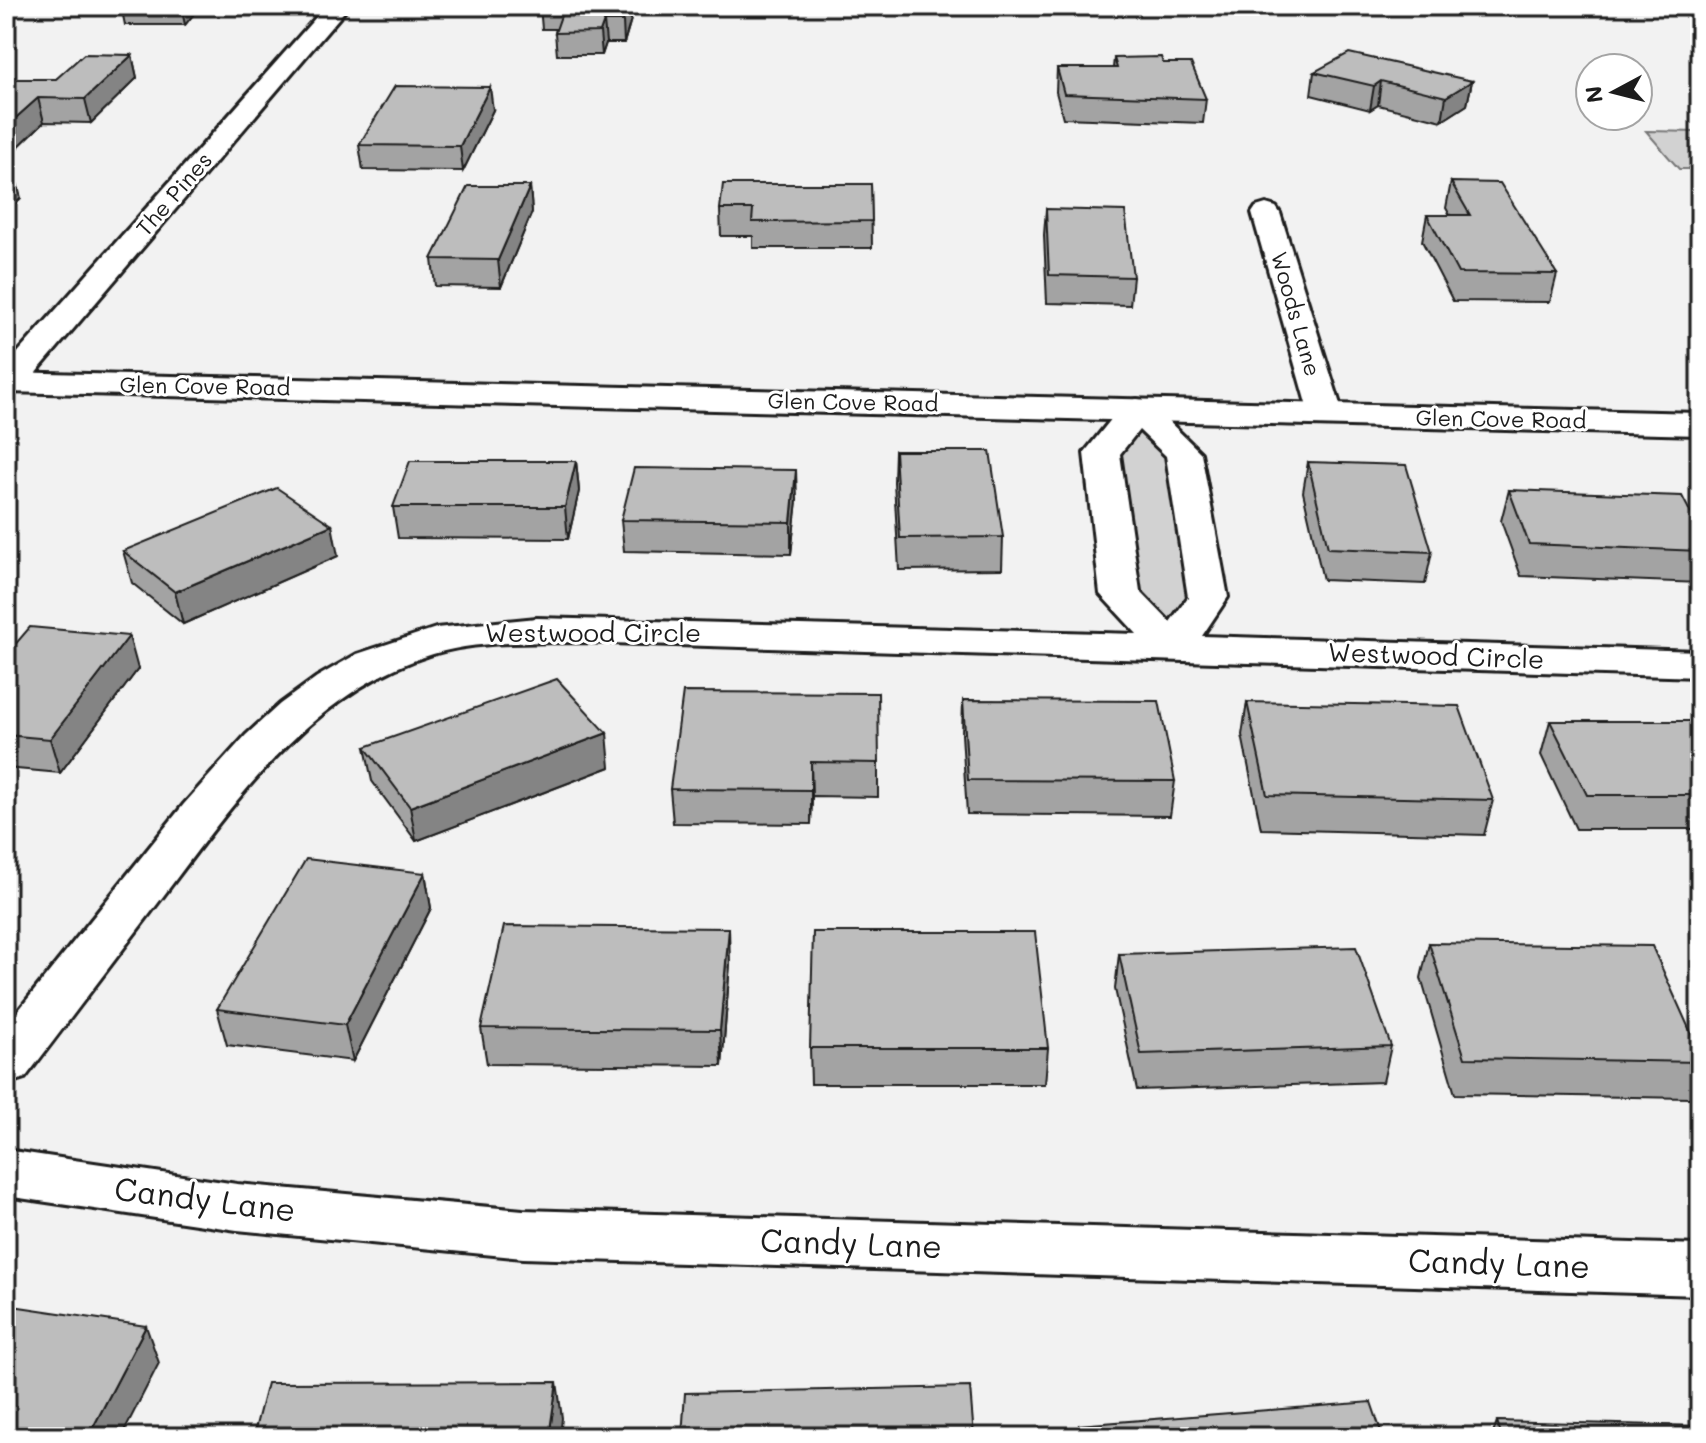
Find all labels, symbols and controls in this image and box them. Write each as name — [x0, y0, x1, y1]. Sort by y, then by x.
north arrow — [1574, 52, 1654, 132]
text: N — [1578, 84, 1609, 105]
street label: The Pines — [129, 146, 218, 242]
street label: Woods Lane — [1265, 248, 1328, 379]
street label: Glen Cove Road — [120, 370, 291, 401]
street label: Glen Cove Road — [768, 386, 939, 417]
street label: Glen Cove Road — [1416, 403, 1587, 434]
street label: Westwood Circle — [485, 615, 701, 649]
street label: Westwood Circle — [1327, 634, 1545, 676]
street label: Candy Lane — [112, 1166, 298, 1231]
street label: Candy Lane — [759, 1218, 943, 1267]
street label: Candy Lane — [1407, 1238, 1591, 1287]

